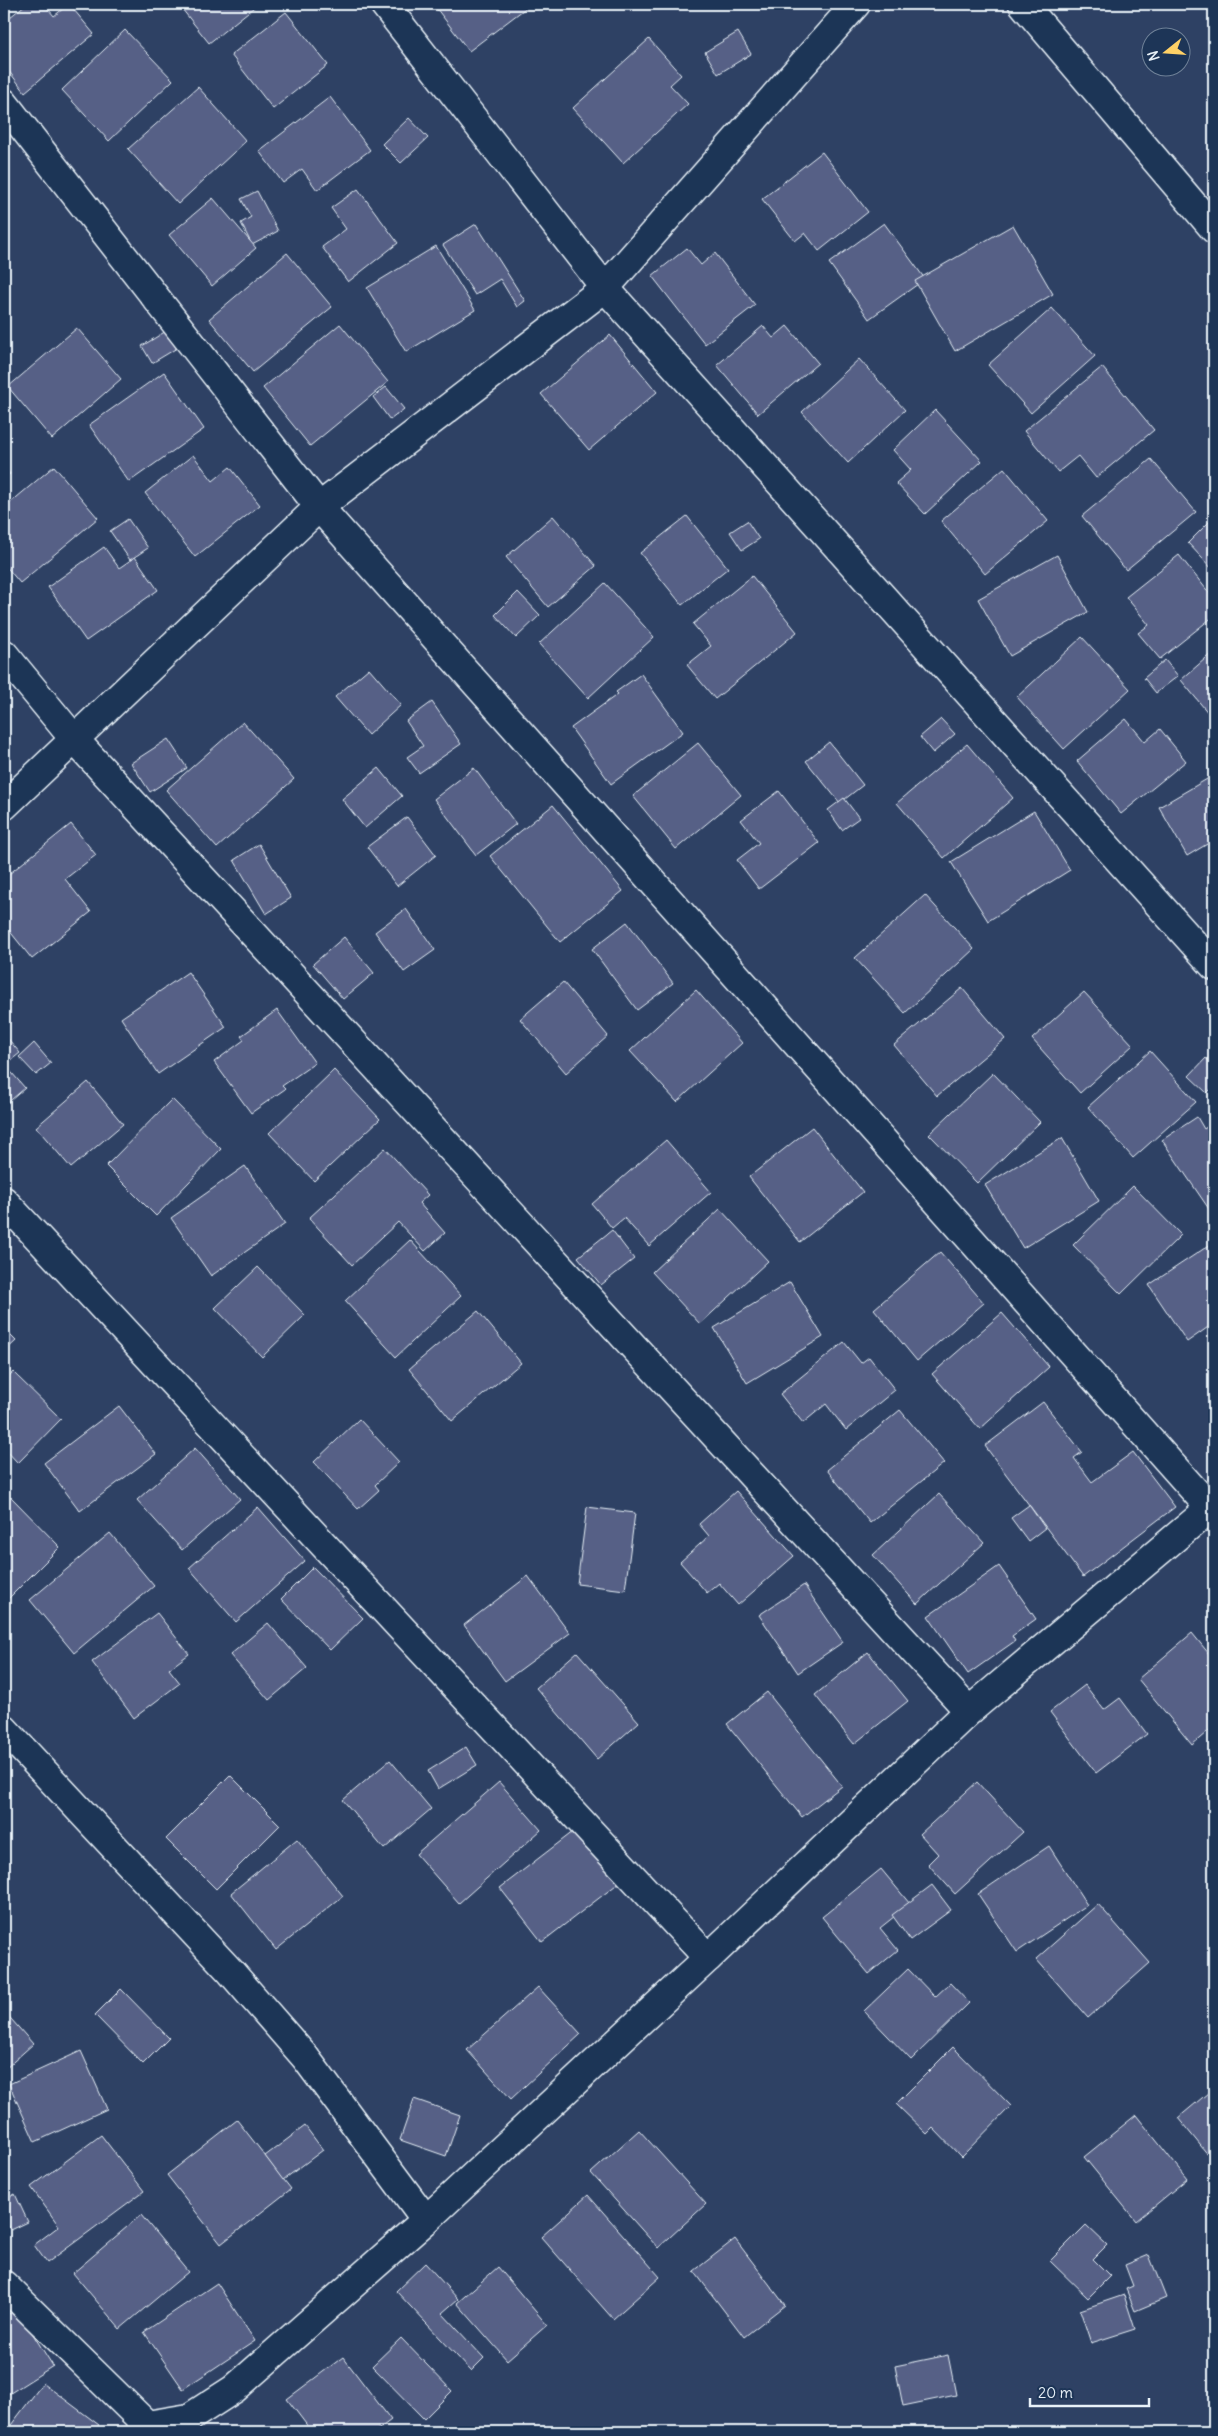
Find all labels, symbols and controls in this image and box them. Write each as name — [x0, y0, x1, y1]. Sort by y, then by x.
north arrow — [1140, 28, 1190, 78]
text: N — [1144, 49, 1164, 63]
scale bar — [1030, 2376, 1149, 2408]
text: 20 m — [1038, 2383, 1073, 2402]

